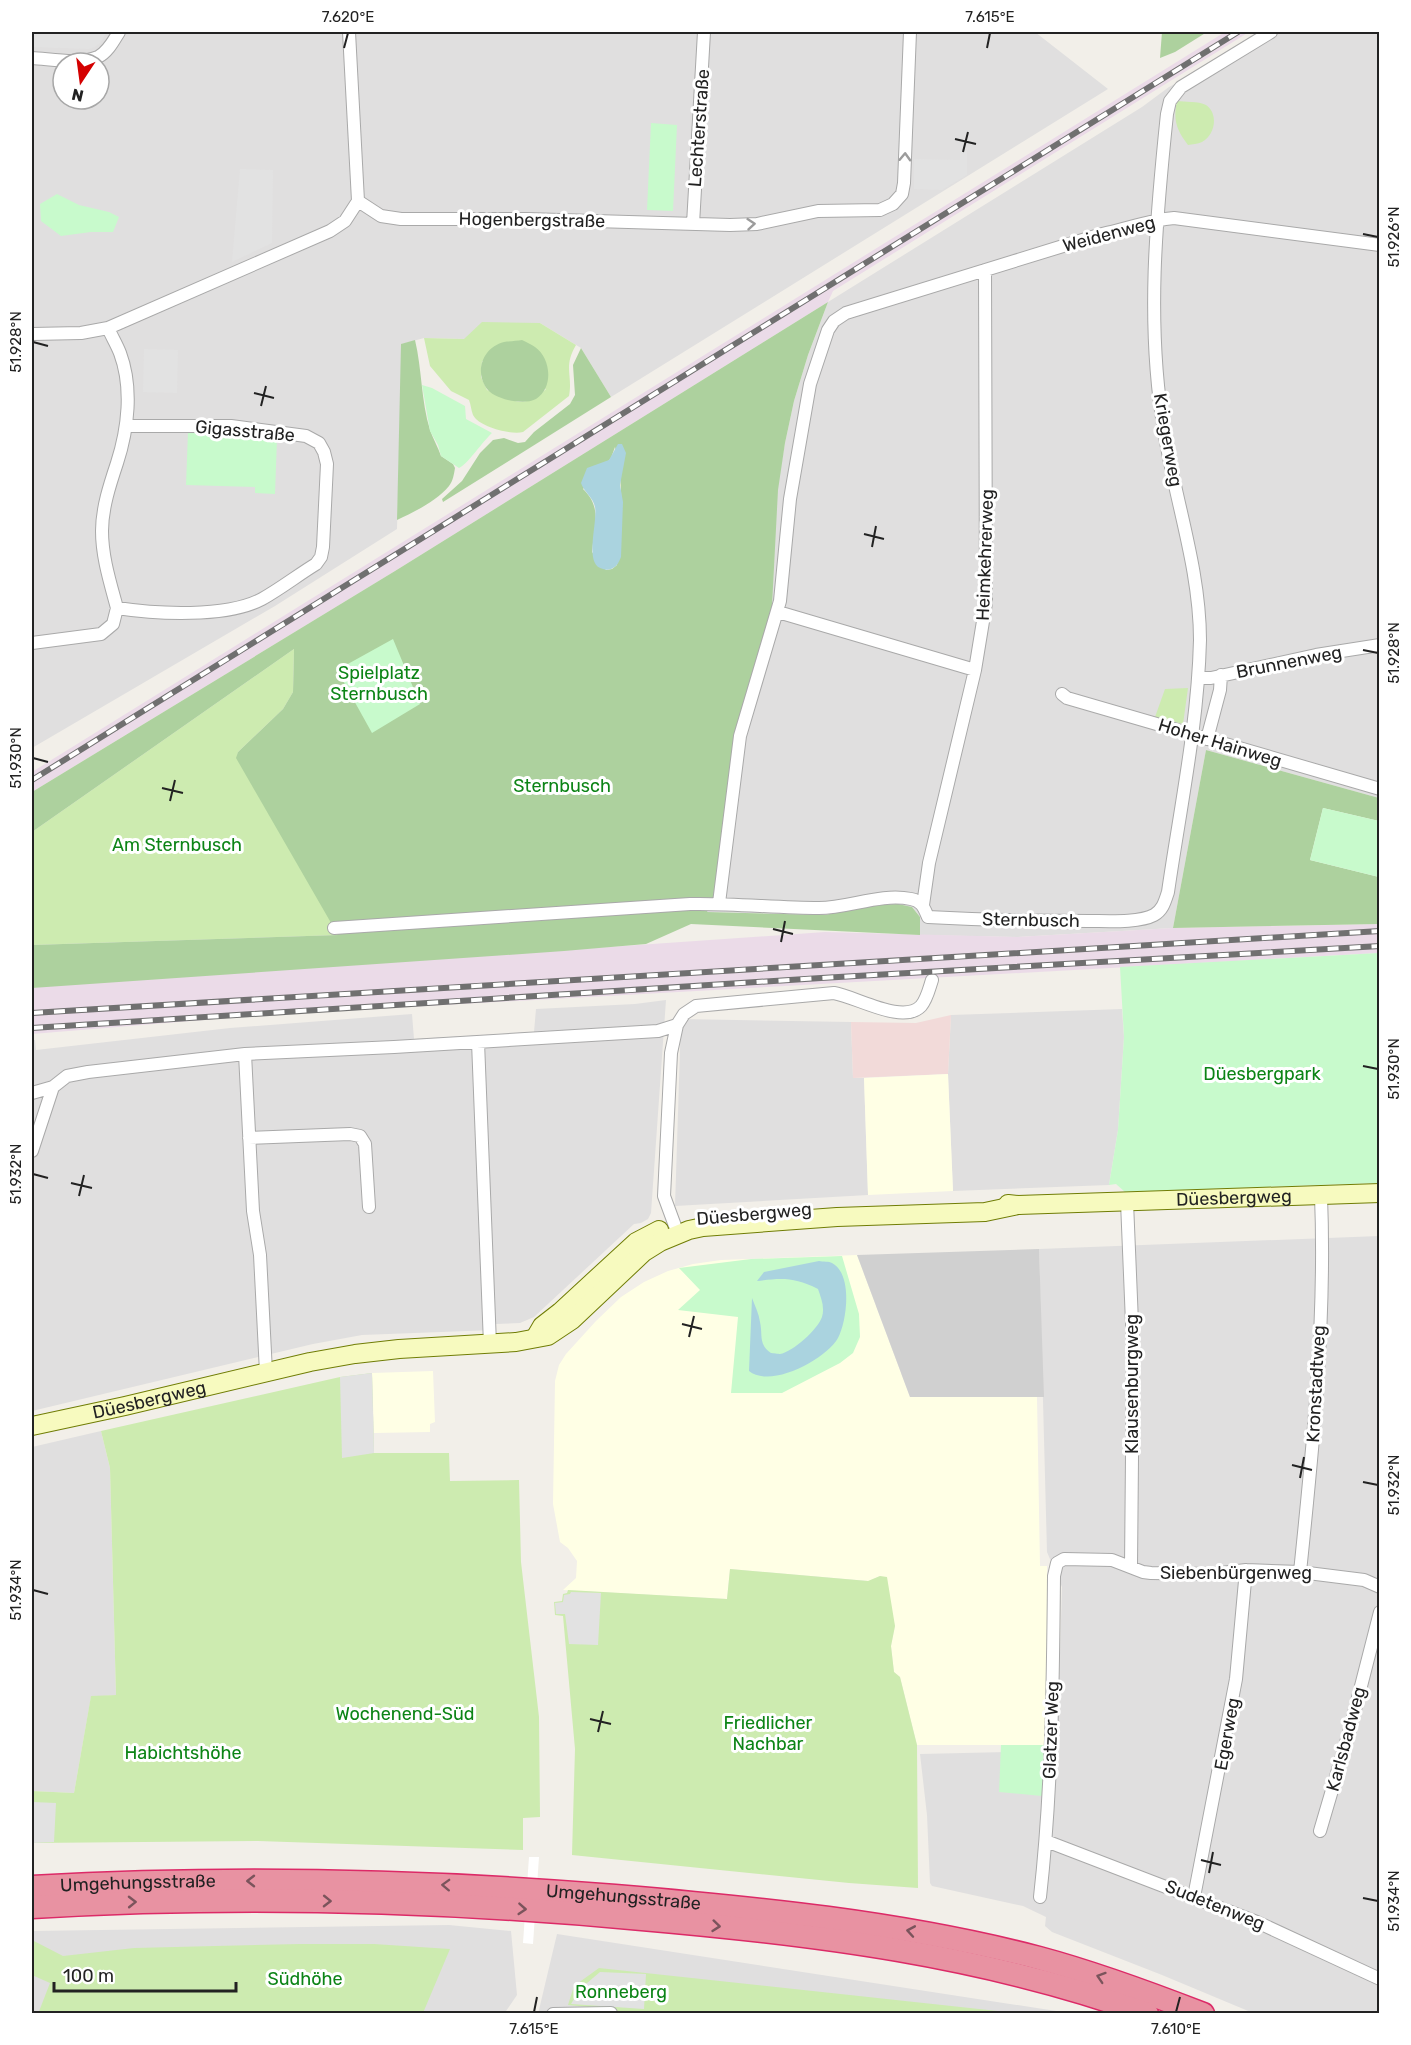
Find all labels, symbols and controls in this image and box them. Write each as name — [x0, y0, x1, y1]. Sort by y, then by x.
text: 7.620°E — [322, 8, 374, 26]
text: 7.615°E — [965, 8, 1015, 26]
north arrow — [51, 51, 111, 111]
street label: Lechterstraße — [684, 68, 714, 188]
text: N — [70, 85, 85, 106]
one-way arrow — [899, 153, 912, 162]
text: 51.926°N — [1385, 206, 1403, 268]
street label: Hogenbergstraße — [459, 208, 605, 232]
street label: Weidenweg — [1060, 211, 1158, 257]
one-way arrow — [747, 218, 756, 231]
text: 51.928°N — [7, 311, 25, 373]
street label: Kriegerweg — [1149, 391, 1187, 489]
street label: Gigasstraße — [194, 416, 296, 446]
street label: Heimkehrerweg — [972, 489, 998, 621]
text: 51.928°N — [1385, 622, 1403, 684]
street label: Brunnenweg — [1234, 641, 1344, 683]
park label: Spielplatz Sternbusch — [330, 662, 428, 705]
street label: Hoher Hainweg — [1156, 714, 1284, 772]
text: 51.930°N — [7, 727, 25, 789]
park label: Sternbusch — [513, 775, 611, 797]
park label: Am Sternbusch — [112, 834, 242, 856]
street label: Sternbusch — [982, 908, 1080, 932]
text: 51.930°N — [1385, 1038, 1403, 1100]
park label: Düesbergpark — [1203, 1063, 1321, 1085]
text: 51.932°N — [7, 1144, 25, 1204]
street label: Düesbergweg — [1176, 1185, 1292, 1211]
street label: Düesbergweg — [695, 1198, 813, 1230]
street label: Klausenburgweg — [1121, 1314, 1143, 1454]
street label: Kronstadtweg — [1302, 1325, 1330, 1443]
street label: Düesbergweg — [90, 1376, 208, 1424]
text: 51.932°N — [1385, 1455, 1403, 1515]
text: 51.934°N — [7, 1559, 25, 1621]
street label: Siebenbürgenweg — [1160, 1562, 1312, 1584]
street label: Glatzer Weg — [1038, 1681, 1064, 1779]
street label: Karlsbadweg — [1321, 1684, 1371, 1794]
street label: Egerweg — [1210, 1696, 1244, 1772]
park label: Wochenend-Süd — [335, 1703, 475, 1725]
park label: Friedlicher Nachbar — [724, 1712, 813, 1755]
park label: Habichtshöhe — [124, 1742, 242, 1764]
street label: Umgehungsstraße — [60, 1870, 216, 1896]
text: 51.934°N — [1385, 1870, 1403, 1932]
one-way arrow — [247, 1875, 256, 1887]
street label: Sudetenweg — [1162, 1875, 1268, 1935]
one-way arrow — [441, 1879, 450, 1892]
street label: Umgehungsstraße — [545, 1880, 702, 1915]
one-way arrow — [323, 1895, 332, 1907]
one-way arrow — [128, 1896, 137, 1909]
one-way arrow — [518, 1903, 527, 1916]
one-way arrow — [712, 1919, 721, 1932]
one-way arrow — [907, 1926, 916, 1938]
scale bar — [54, 1955, 236, 1993]
text: 100 m — [63, 1965, 114, 1987]
park label: Südhöhe — [267, 1968, 343, 1990]
one-way arrow — [1096, 1971, 1107, 1984]
park label: Ronneberg — [575, 1981, 667, 2003]
text: 7.615°E — [509, 2020, 559, 2038]
text: 7.610°E — [1151, 2020, 1201, 2038]

